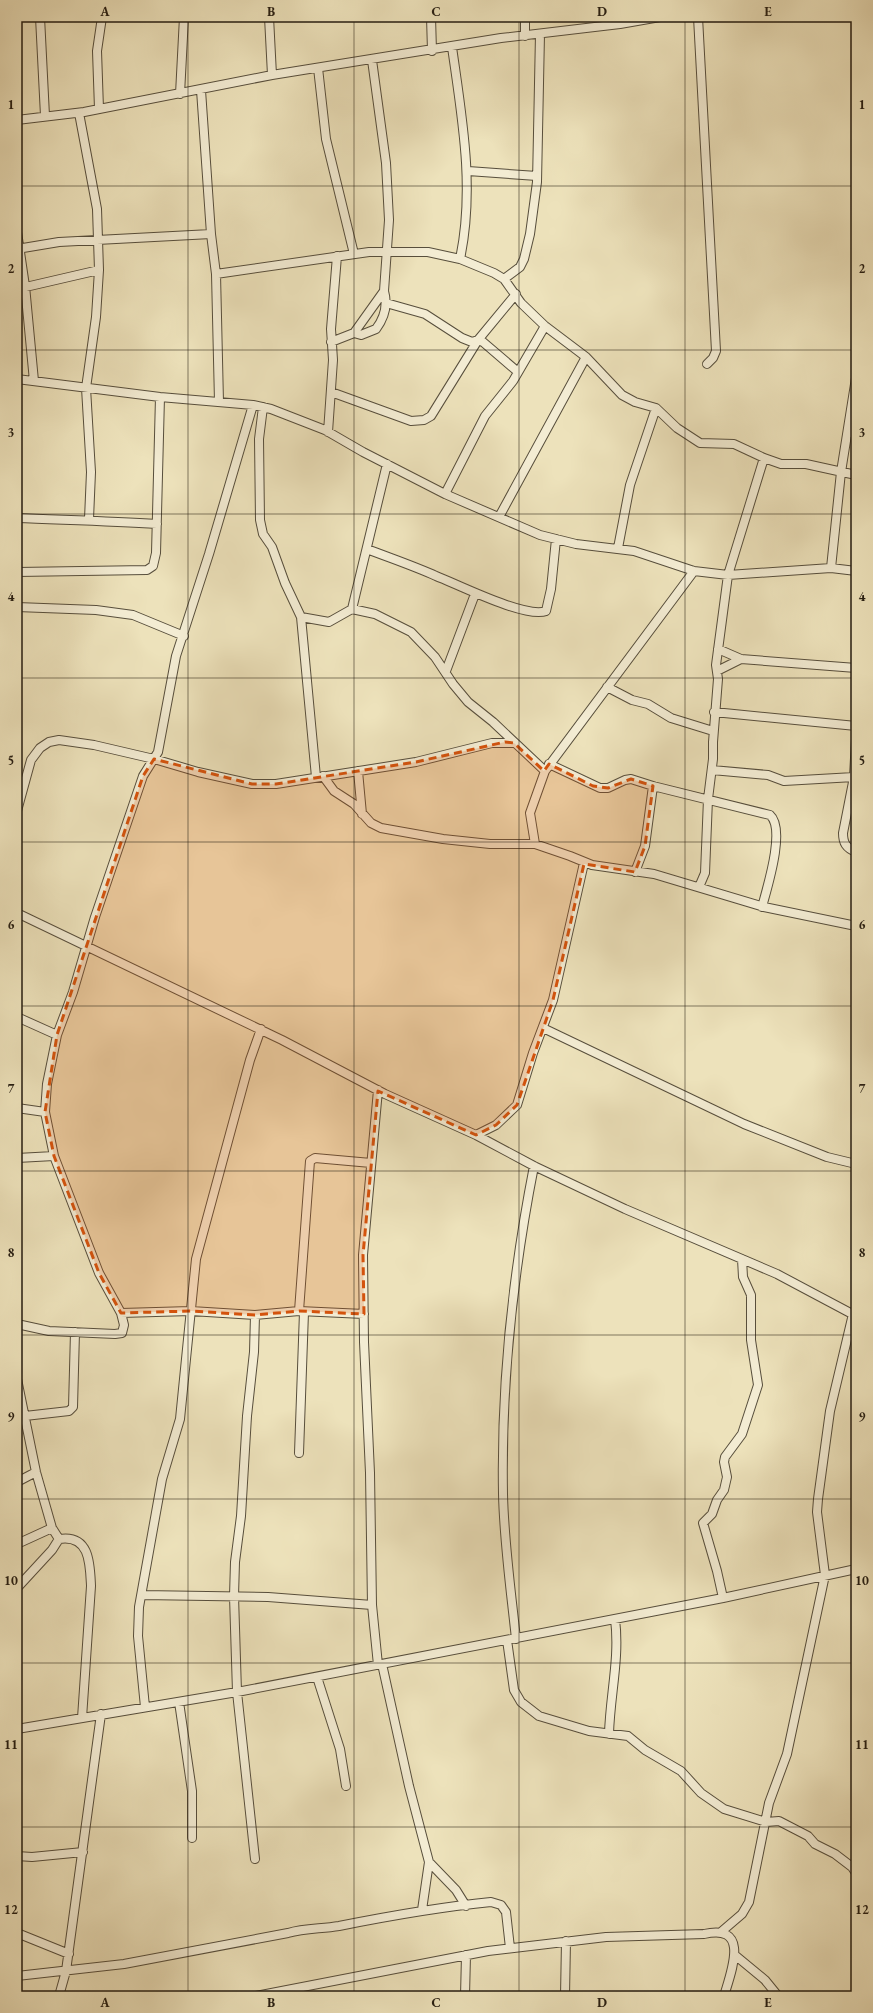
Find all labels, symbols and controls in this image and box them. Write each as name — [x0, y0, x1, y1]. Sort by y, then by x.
text: A — [99, 3, 110, 20]
text: B — [267, 3, 275, 20]
text: C — [431, 3, 441, 20]
text: D — [597, 3, 607, 20]
text: E — [764, 3, 772, 20]
text: 1 — [8, 96, 15, 113]
text: 1 — [859, 96, 866, 113]
text: 2 — [8, 260, 15, 277]
text: 2 — [859, 260, 866, 277]
text: 3 — [8, 424, 15, 441]
text: 3 — [859, 424, 866, 441]
text: 4 — [8, 588, 15, 605]
text: 4 — [859, 588, 866, 605]
text: 5 — [8, 752, 14, 769]
text: 5 — [859, 752, 865, 769]
text: 6 — [8, 916, 15, 933]
text: 6 — [859, 916, 866, 933]
text: 7 — [8, 1080, 15, 1097]
text: 7 — [859, 1080, 866, 1097]
text: 8 — [8, 1244, 15, 1261]
text: 8 — [859, 1244, 866, 1261]
text: 9 — [8, 1408, 15, 1425]
text: 9 — [859, 1408, 866, 1425]
text: 10 — [4, 1572, 18, 1589]
text: 10 — [855, 1572, 869, 1589]
text: 11 — [4, 1736, 18, 1753]
text: 11 — [855, 1736, 869, 1753]
text: 12 — [4, 1901, 18, 1918]
text: 12 — [855, 1901, 869, 1918]
text: A — [99, 1994, 110, 2011]
text: B — [267, 1994, 275, 2011]
text: C — [431, 1994, 441, 2011]
text: D — [597, 1994, 607, 2011]
text: E — [764, 1994, 772, 2011]

